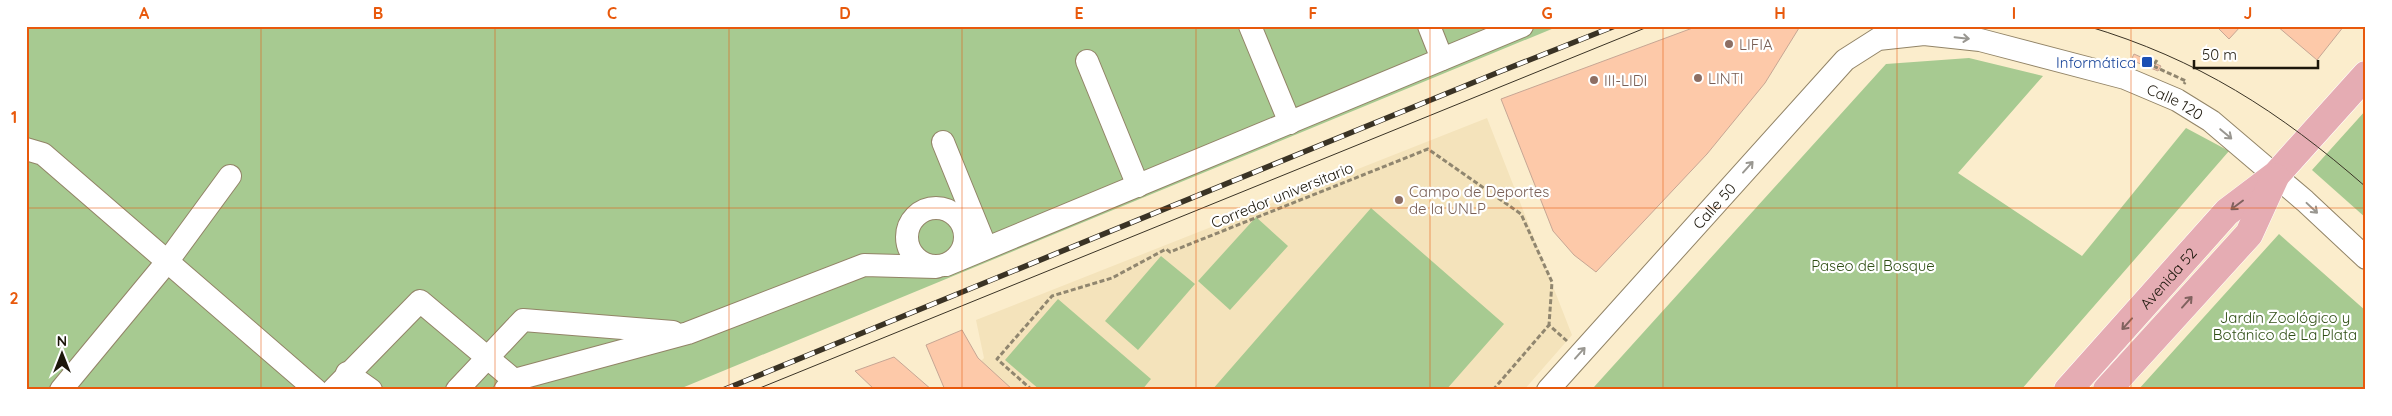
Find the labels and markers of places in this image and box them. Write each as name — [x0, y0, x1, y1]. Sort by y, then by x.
place label: LIFIA — [1739, 35, 1773, 54]
marker: LIFIA — [1723, 38, 1735, 50]
place label: Informática — [2056, 53, 2136, 72]
marker: Informática — [2140, 55, 2154, 69]
place label: LINTI — [1708, 69, 1743, 88]
place label: III-LIDI — [1604, 71, 1647, 90]
marker: LINTI — [1692, 72, 1704, 84]
marker: III-LIDI — [1588, 74, 1600, 86]
place label: Campo de Deportes de la UNLP — [1409, 182, 1549, 218]
marker: Campo de Deportes de la UNLP — [1393, 194, 1405, 206]

